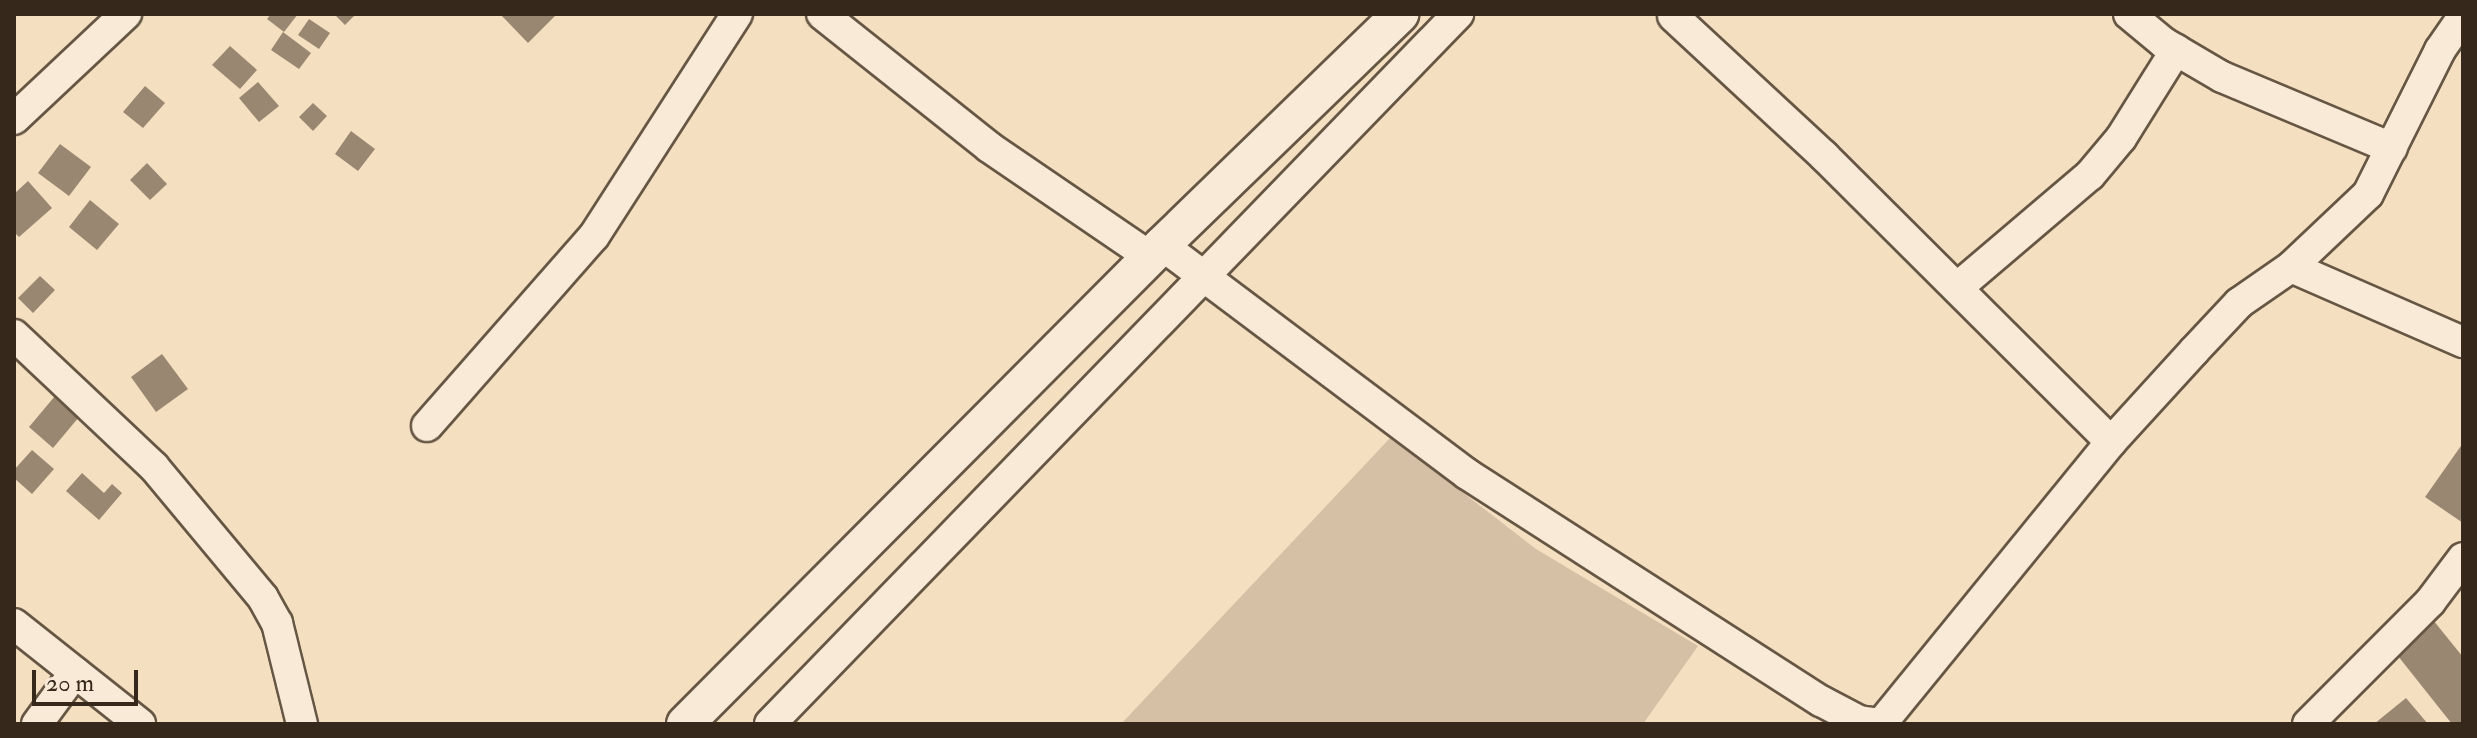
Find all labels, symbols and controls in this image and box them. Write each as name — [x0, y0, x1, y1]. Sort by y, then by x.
scale bar — [36, 654, 142, 704]
text: 20 m — [46, 668, 94, 699]

